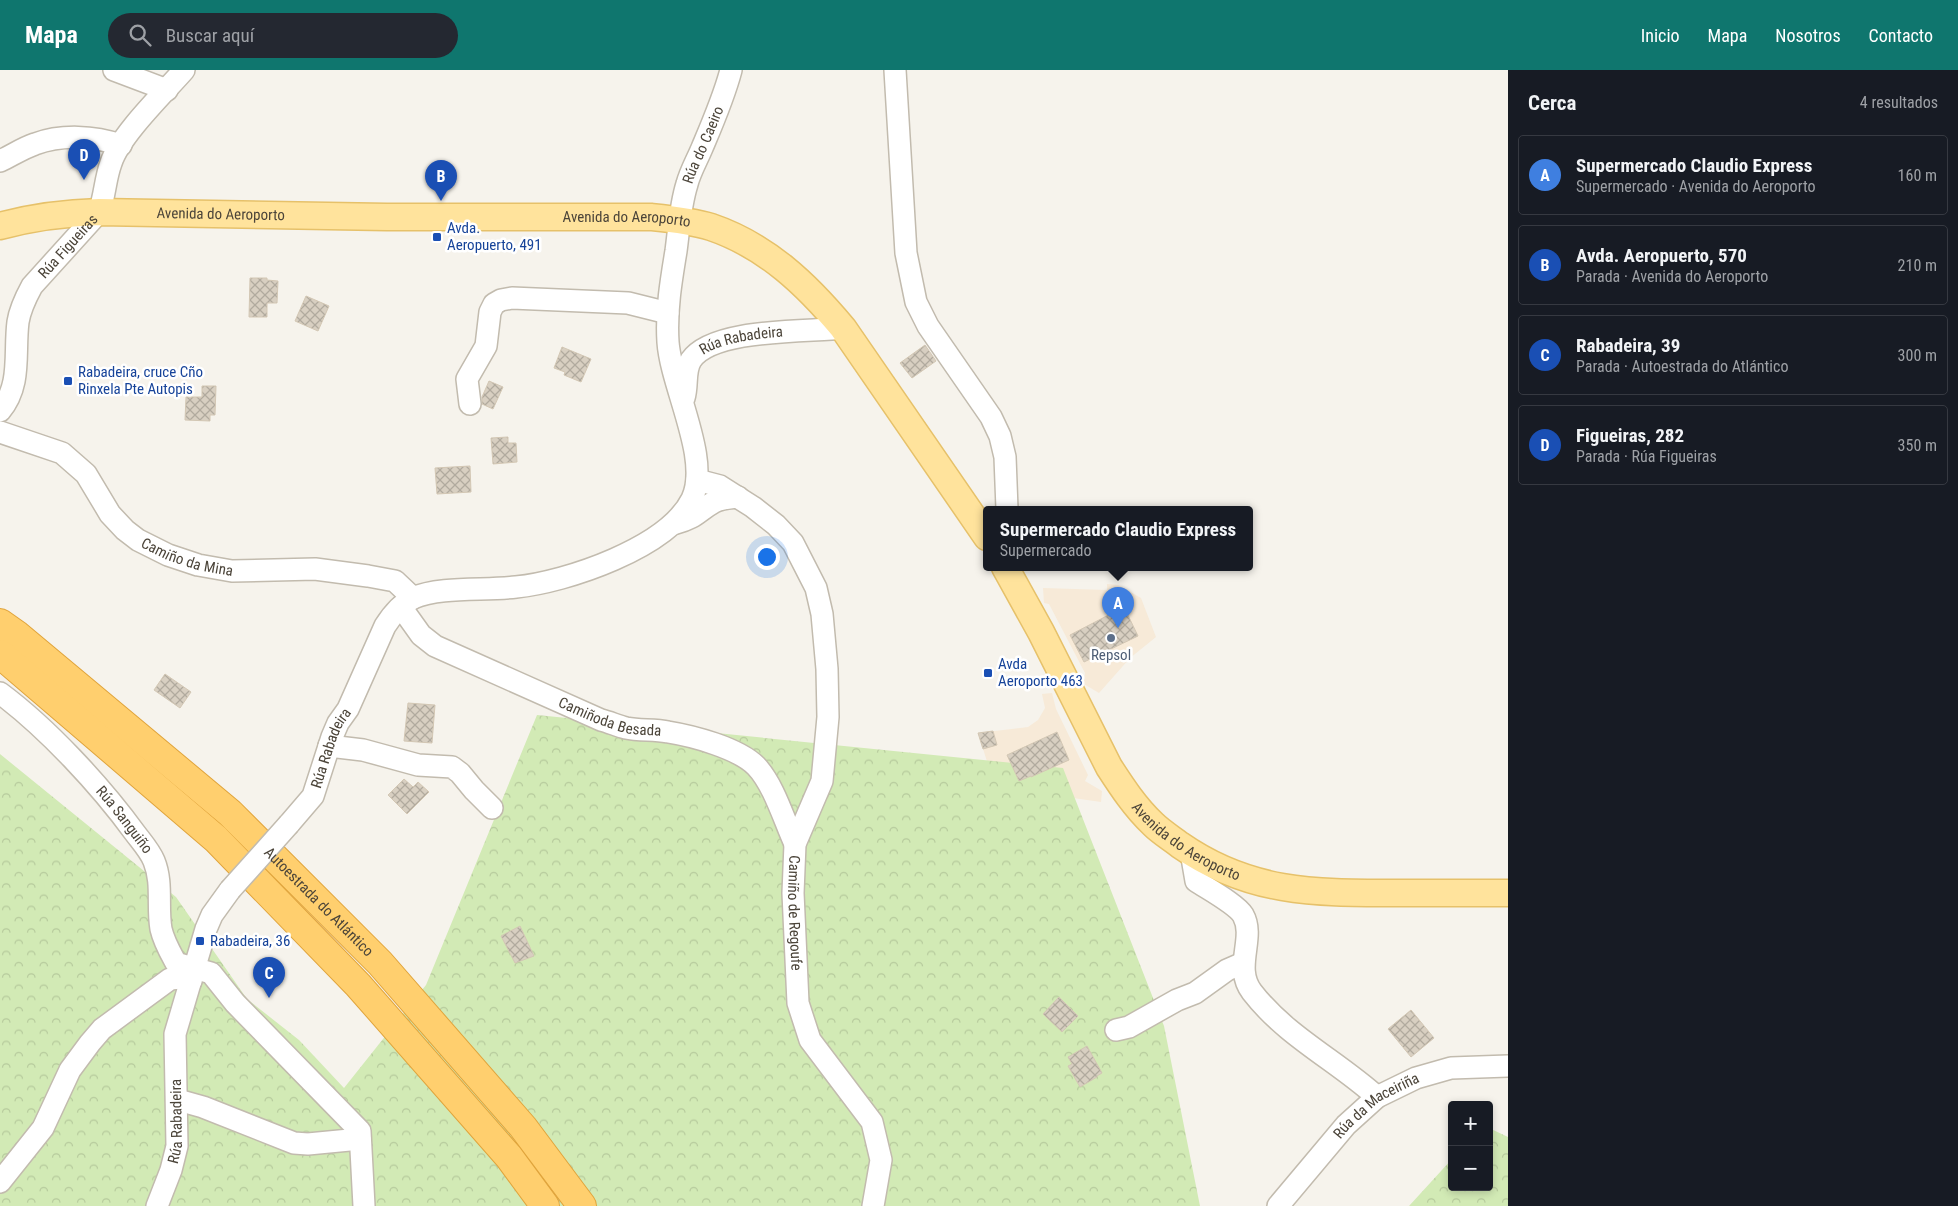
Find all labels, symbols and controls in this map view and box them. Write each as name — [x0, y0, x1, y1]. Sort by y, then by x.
search box — [108, 13, 458, 58]
text: Mapa — [25, 21, 78, 49]
icon: search — [126, 21, 154, 49]
text: Buscar aquí — [166, 24, 254, 47]
text: Inicio — [1641, 25, 1680, 46]
text: Mapa — [1708, 25, 1747, 46]
text: Nosotros — [1775, 25, 1841, 46]
text: Contacto — [1869, 25, 1933, 46]
text: Cerca — [1528, 91, 1576, 115]
text: 4 resultados — [1860, 93, 1938, 112]
street label: Rúa do Caeiro — [679, 104, 727, 186]
pin: D — [68, 139, 100, 180]
text: Supermercado Claudio Express — [1576, 154, 1812, 177]
pin: B — [425, 160, 457, 201]
text: A — [1540, 166, 1550, 185]
text: 160 m — [1898, 166, 1937, 185]
text: Supermercado · Avenida do Aeroporto — [1576, 177, 1816, 196]
street label: Avenida do Aeroporto — [156, 204, 285, 224]
street label: Avenida do Aeroporto — [563, 208, 692, 231]
street label: Rúa Figueiras — [34, 210, 102, 282]
place label: Avda. Aeropuerto, 491 — [447, 219, 542, 254]
marker: Avda. Aeropuerto, 491 — [431, 231, 443, 243]
text: Avda. Aeropuerto, 570 — [1576, 244, 1747, 267]
text: B — [1541, 256, 1549, 275]
text: 210 m — [1898, 256, 1937, 275]
text: Parada · Avenida do Aeroporto — [1576, 267, 1768, 286]
street label: Rúa Rabadeira — [696, 323, 783, 358]
text: Rabadeira, 39 — [1576, 334, 1680, 357]
text: C — [1540, 346, 1550, 365]
text: 300 m — [1898, 346, 1937, 365]
text: Parada · Autoestrada do Atlántico — [1576, 357, 1788, 376]
place label: Rabadeira, cruce Cño Rinxela Pte Autopis — [78, 363, 203, 398]
marker: Rabadeira, cruce Cño Rinxela Pte Autopis — [62, 375, 74, 387]
text: Figueiras, 282 — [1576, 424, 1684, 447]
text: D — [1540, 436, 1550, 455]
text: 350 m — [1898, 436, 1937, 455]
text: Parada · Rúa Figueiras — [1576, 447, 1717, 466]
popup — [983, 506, 1253, 571]
text: Supermercado Claudio Express — [1000, 518, 1236, 541]
street label: Camiño da Mina — [138, 534, 235, 580]
text: Supermercado — [1000, 541, 1091, 560]
your location — [754, 544, 780, 570]
pin: A — [1102, 587, 1134, 628]
marker: Repsol — [1105, 632, 1117, 644]
place label: Repsol — [1091, 646, 1131, 664]
place label: Avda Aeroporto 463 — [998, 655, 1083, 690]
marker: Avda Aeroporto 463 — [982, 667, 994, 679]
street label: Camiñoda Besada — [556, 693, 662, 740]
street label: Rúa Rabadeira — [307, 704, 355, 791]
street label: Rúa Sanguiño — [92, 782, 156, 857]
street label: Avenida do Aeroporto — [1128, 799, 1243, 884]
street label: Autoestrada do Atlántico — [260, 843, 377, 960]
street label: Camiño de Regoufe — [784, 855, 806, 971]
place label: Rabadeira, 36 — [210, 932, 290, 950]
marker: Rabadeira, 36 — [194, 935, 206, 947]
pin: C — [253, 957, 285, 998]
street label: Rúa da Maceiriña — [1329, 1069, 1422, 1142]
street label: Rúa Rabadeira — [164, 1079, 186, 1166]
map controls — [1448, 1101, 1493, 1191]
button: + — [1448, 1101, 1493, 1146]
button: − — [1448, 1146, 1493, 1191]

